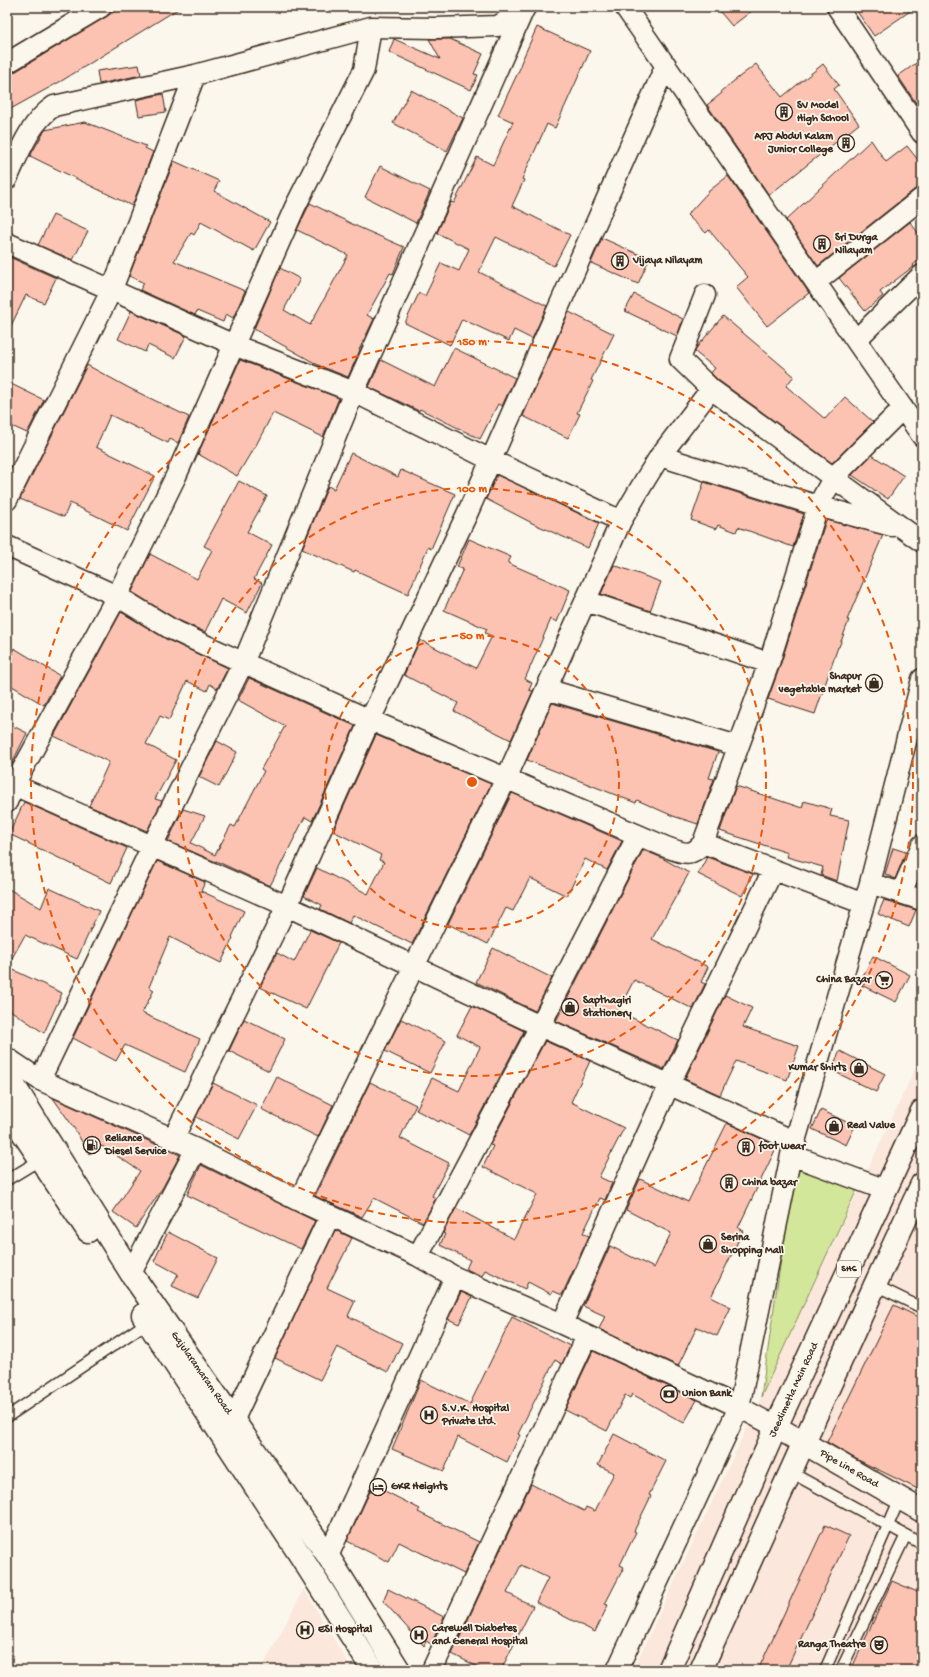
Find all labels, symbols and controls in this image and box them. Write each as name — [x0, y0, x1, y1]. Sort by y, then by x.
place label: SV Model High School — [797, 100, 850, 126]
building icon: SV Model High School — [774, 102, 794, 122]
place label: APJ Abdul Kalam Junior College — [754, 131, 834, 157]
building icon: APJ Abdul Kalam Junior College — [836, 133, 856, 153]
place label: Sri Durga Nilayam — [835, 232, 878, 257]
building icon: Sri Durga Nilayam — [812, 234, 832, 254]
building icon: Vijaya Nilayam — [610, 251, 630, 271]
place label: Vijaya Nilayam — [632, 255, 703, 267]
text: 150 m — [456, 336, 487, 350]
text: 100 m — [456, 483, 487, 497]
text: 50 m — [460, 630, 485, 644]
place label: Shapur vegetable market — [778, 671, 863, 697]
shop icon: Shapur vegetable market — [864, 673, 884, 693]
centre of rings — [465, 775, 479, 789]
supermarket icon: China Bazar — [874, 970, 894, 990]
place label: China Bazar — [815, 974, 872, 986]
place label: Sapthagiri Stationery — [583, 994, 632, 1020]
shop icon: Sapthagiri Stationery — [560, 997, 580, 1017]
shop icon: Kumar Shirts — [849, 1058, 869, 1078]
place label: Kumar Shirts — [788, 1061, 847, 1074]
shop icon: Real Value — [824, 1116, 844, 1136]
place label: Real Value — [846, 1120, 896, 1132]
place label: Reliance Diesel Service — [104, 1133, 168, 1158]
fuel station icon: Reliance Diesel Service — [82, 1135, 102, 1155]
building icon: foot wear — [736, 1137, 756, 1157]
place label: foot wear — [758, 1140, 806, 1153]
building icon: China bazar — [719, 1173, 739, 1193]
place label: China bazar — [741, 1177, 798, 1189]
place label: Serina Shopping Mall — [721, 1232, 784, 1258]
shop icon: Serina Shopping Mall — [698, 1234, 718, 1254]
road number: SH6 — [837, 1261, 861, 1277]
street label: Gajularamaram Road — [168, 1329, 235, 1418]
street label: Jeedimetla Main Road — [767, 1339, 822, 1439]
bank icon: Union Bank — [659, 1384, 679, 1404]
place label: Union Bank — [682, 1388, 733, 1400]
place label: S.V.K. Hospital Private Ltd. — [441, 1402, 510, 1428]
hospital icon: S.V.K. Hospital Private Ltd. — [419, 1405, 439, 1425]
street label: Pipe Line Road — [817, 1447, 882, 1491]
hotel icon: GKR Heights — [368, 1477, 388, 1497]
place label: GKR Heights — [391, 1480, 448, 1494]
hospital icon: ESI Hospital — [295, 1620, 315, 1640]
place label: Carewell Diabetes and General Hospital — [431, 1622, 528, 1648]
place label: ESI Hospital — [317, 1623, 373, 1636]
hospital icon: Carewell Diabetes and General Hospital — [409, 1625, 429, 1645]
theatre icon: Ranga Theatre — [869, 1635, 889, 1655]
place label: Ranga Theatre — [797, 1638, 867, 1652]

